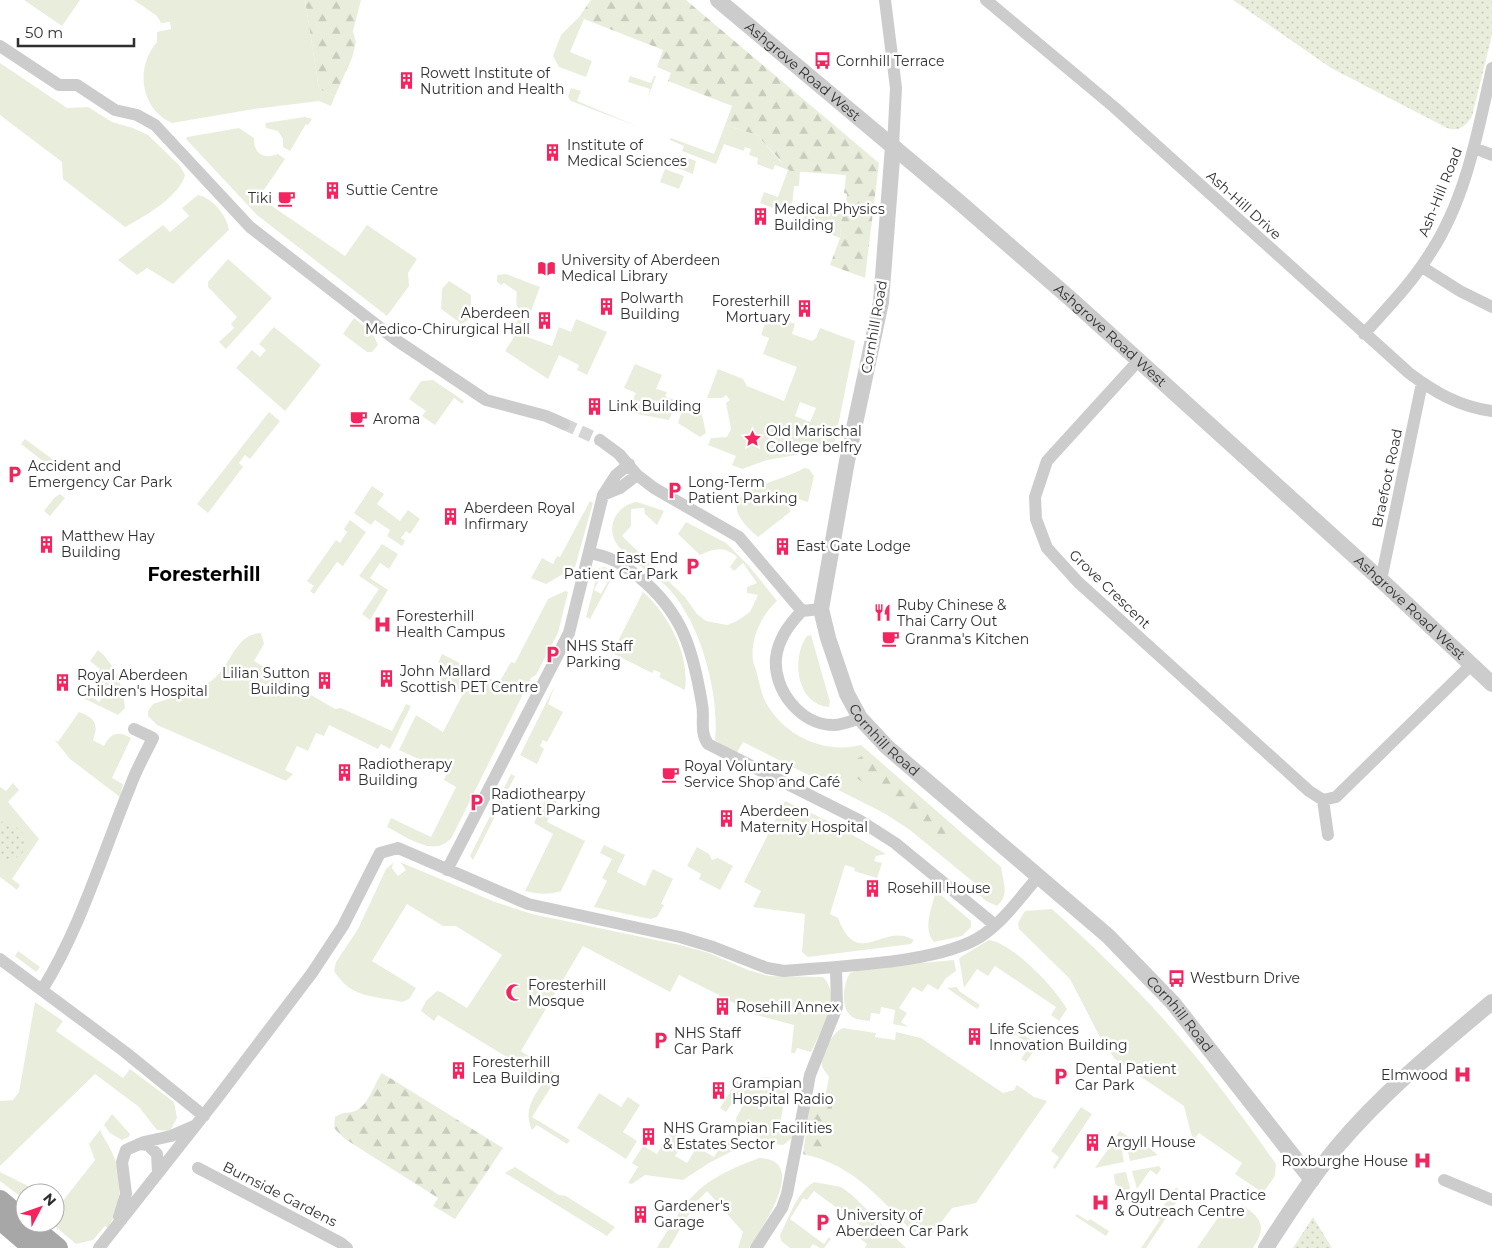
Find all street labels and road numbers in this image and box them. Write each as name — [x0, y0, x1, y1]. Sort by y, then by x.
street label: Ashgrove Road West — [742, 18, 865, 125]
street label: Ash-Hill Road — [1414, 145, 1466, 239]
street label: Ash-Hill Drive — [1203, 167, 1285, 243]
street label: Cornhill Road — [857, 279, 891, 375]
street label: Ashgrove Road West — [1050, 280, 1171, 391]
street label: Braefoot Road — [1368, 427, 1406, 529]
street label: Grove Crescent — [1065, 546, 1155, 633]
street label: Ashgrove Road West — [1351, 551, 1470, 664]
street label: Cornhill Road — [845, 701, 923, 780]
street label: Cornhill Road — [1142, 972, 1217, 1056]
street label: Burnside Gardens — [220, 1157, 340, 1231]

